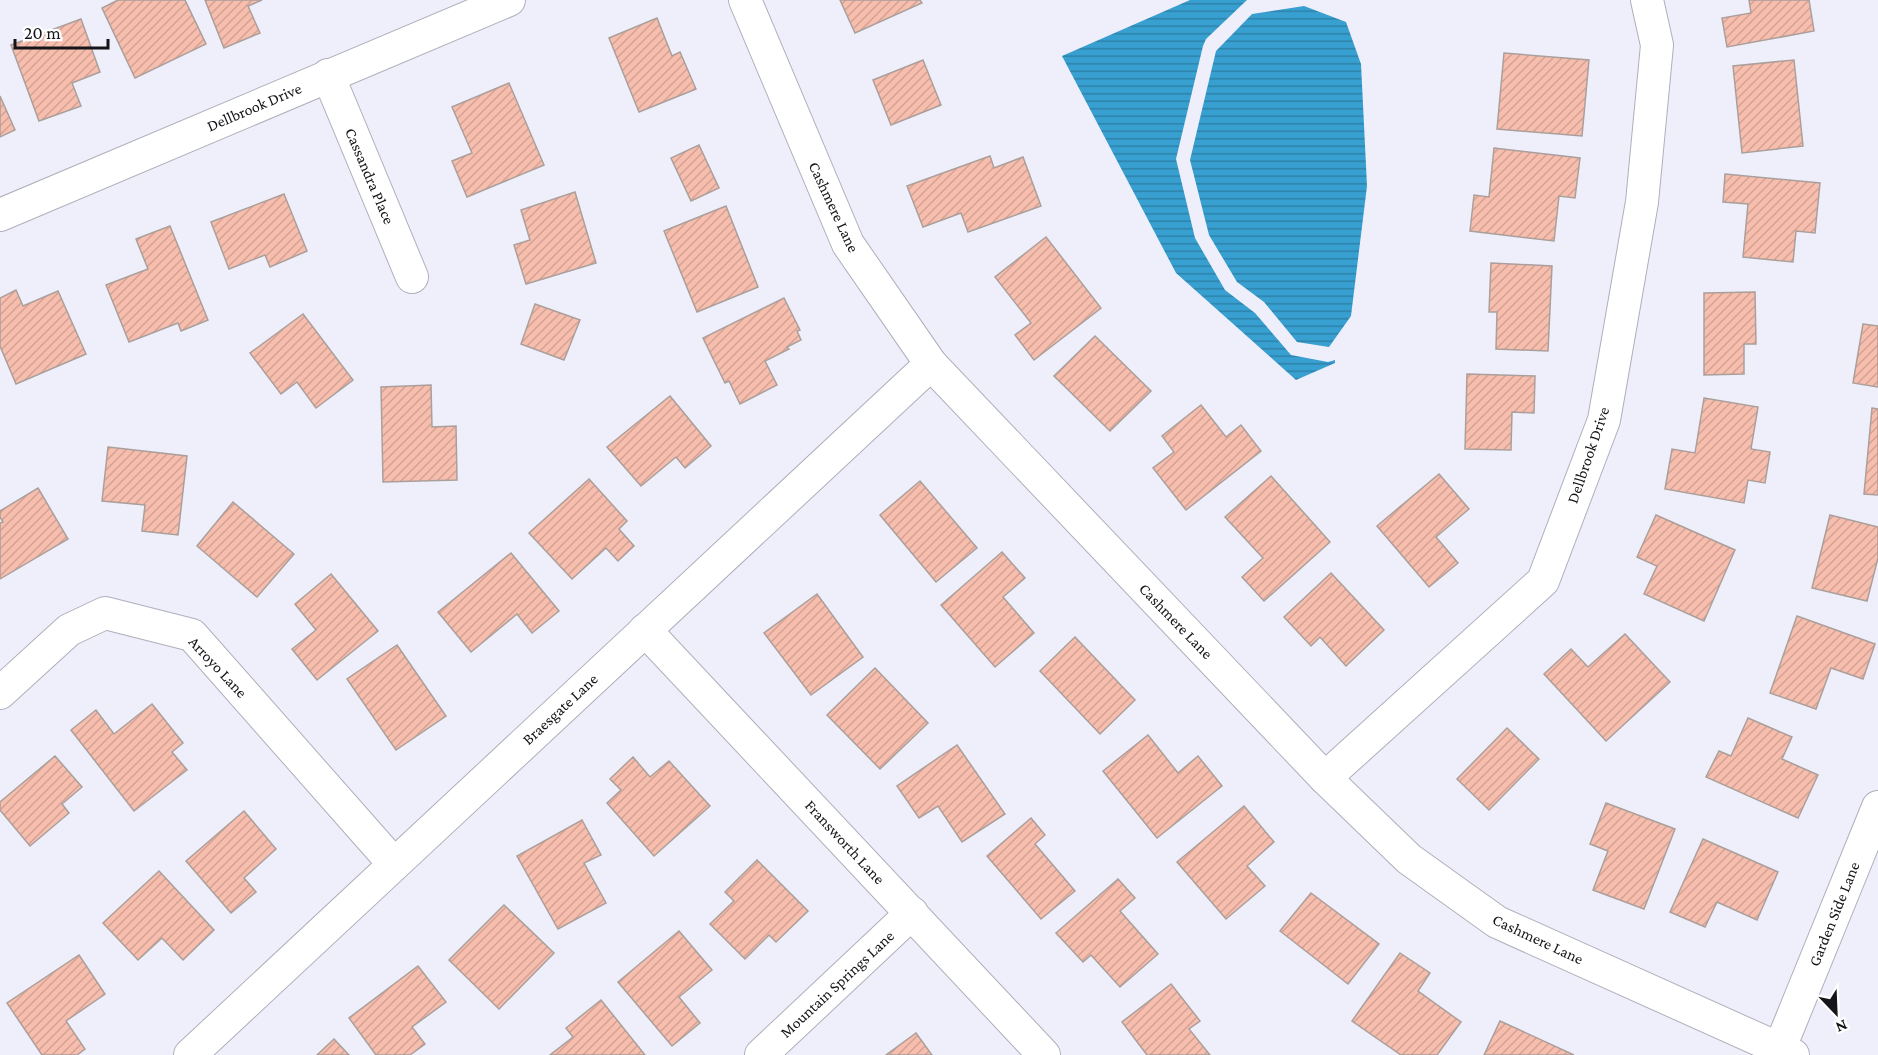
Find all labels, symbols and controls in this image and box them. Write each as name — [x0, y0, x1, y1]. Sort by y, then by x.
scale bar — [15, 12, 108, 50]
text: 20 m — [24, 23, 61, 43]
street label: Dellbrook Drive — [204, 79, 304, 135]
street label: Cassandra Place — [342, 125, 398, 227]
street label: Cashmere Lane — [806, 159, 862, 255]
street label: Dellbrook Drive — [1564, 404, 1612, 506]
street label: Cashmere Lane — [1136, 580, 1216, 662]
street label: Arroyo Lane — [185, 633, 251, 702]
street label: Braesgate Lane — [519, 670, 602, 749]
street label: Fransworth Lane — [802, 797, 888, 887]
street label: Garden Side Lane — [1805, 859, 1863, 969]
street label: Cashmere Lane — [1490, 911, 1586, 967]
street label: Mountain Springs Lane — [777, 927, 898, 1042]
north arrow — [1806, 983, 1866, 1043]
text: N — [1833, 1016, 1850, 1036]

